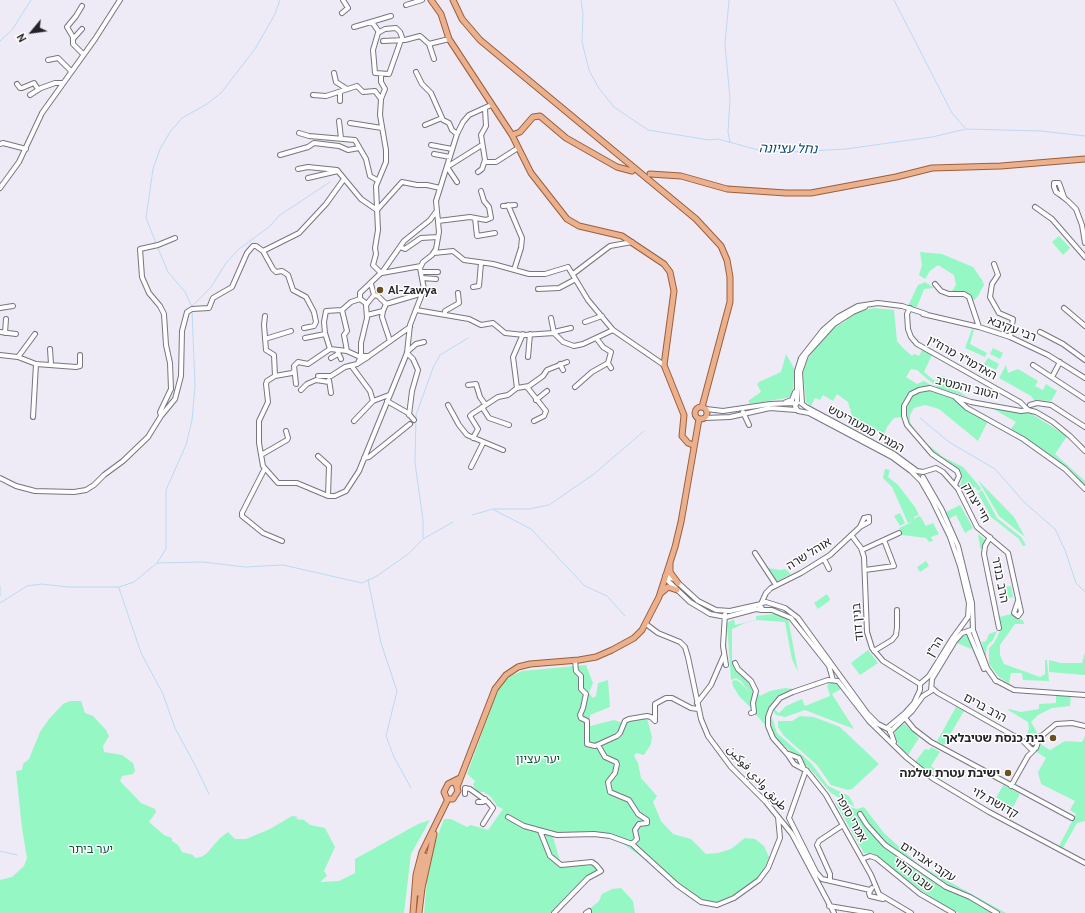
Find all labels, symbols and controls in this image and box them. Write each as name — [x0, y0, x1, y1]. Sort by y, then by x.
north arrow — [12, 12, 52, 52]
text: N — [13, 31, 30, 45]
water label: נחל עציונה — [759, 141, 817, 157]
place label: Al-Zawya — [388, 283, 437, 297]
marker: Al-Zawya — [375, 285, 385, 295]
street label: רבי עקיבא — [986, 313, 1038, 345]
street label: האדמו"ר מרוז'ין — [925, 333, 999, 383]
street label: הטוב והמטיב — [934, 373, 1000, 403]
street label: המגיד ממעזריטש — [825, 402, 907, 456]
street label: חיי יצחק — [959, 481, 993, 525]
street label: אוהל שרה — [784, 535, 834, 573]
street label: הרב בנדר — [988, 556, 1012, 604]
street label: בנין דוד — [849, 602, 867, 642]
street label: הר"ן — [923, 634, 947, 660]
street label: הרב ברים — [961, 690, 1009, 726]
place label: בית כנסת שטיבלאך — [943, 731, 1045, 745]
marker: בית כנסת שטיבלאך — [1048, 733, 1058, 743]
street label: طريق وادي فوکين — [724, 742, 790, 814]
park label: יער עציון — [516, 752, 560, 766]
place label: ישיבת עטרת שלמה — [900, 766, 1000, 780]
marker: ישיבת עטרת שלמה — [1003, 768, 1013, 778]
street label: קדושת לוי — [969, 784, 1021, 822]
street label: אמרי סופר — [832, 792, 870, 844]
street label: עקבי אבירים — [898, 839, 958, 885]
park label: יער ביתר — [69, 842, 113, 856]
street label: שבט הלוי — [890, 855, 936, 895]

